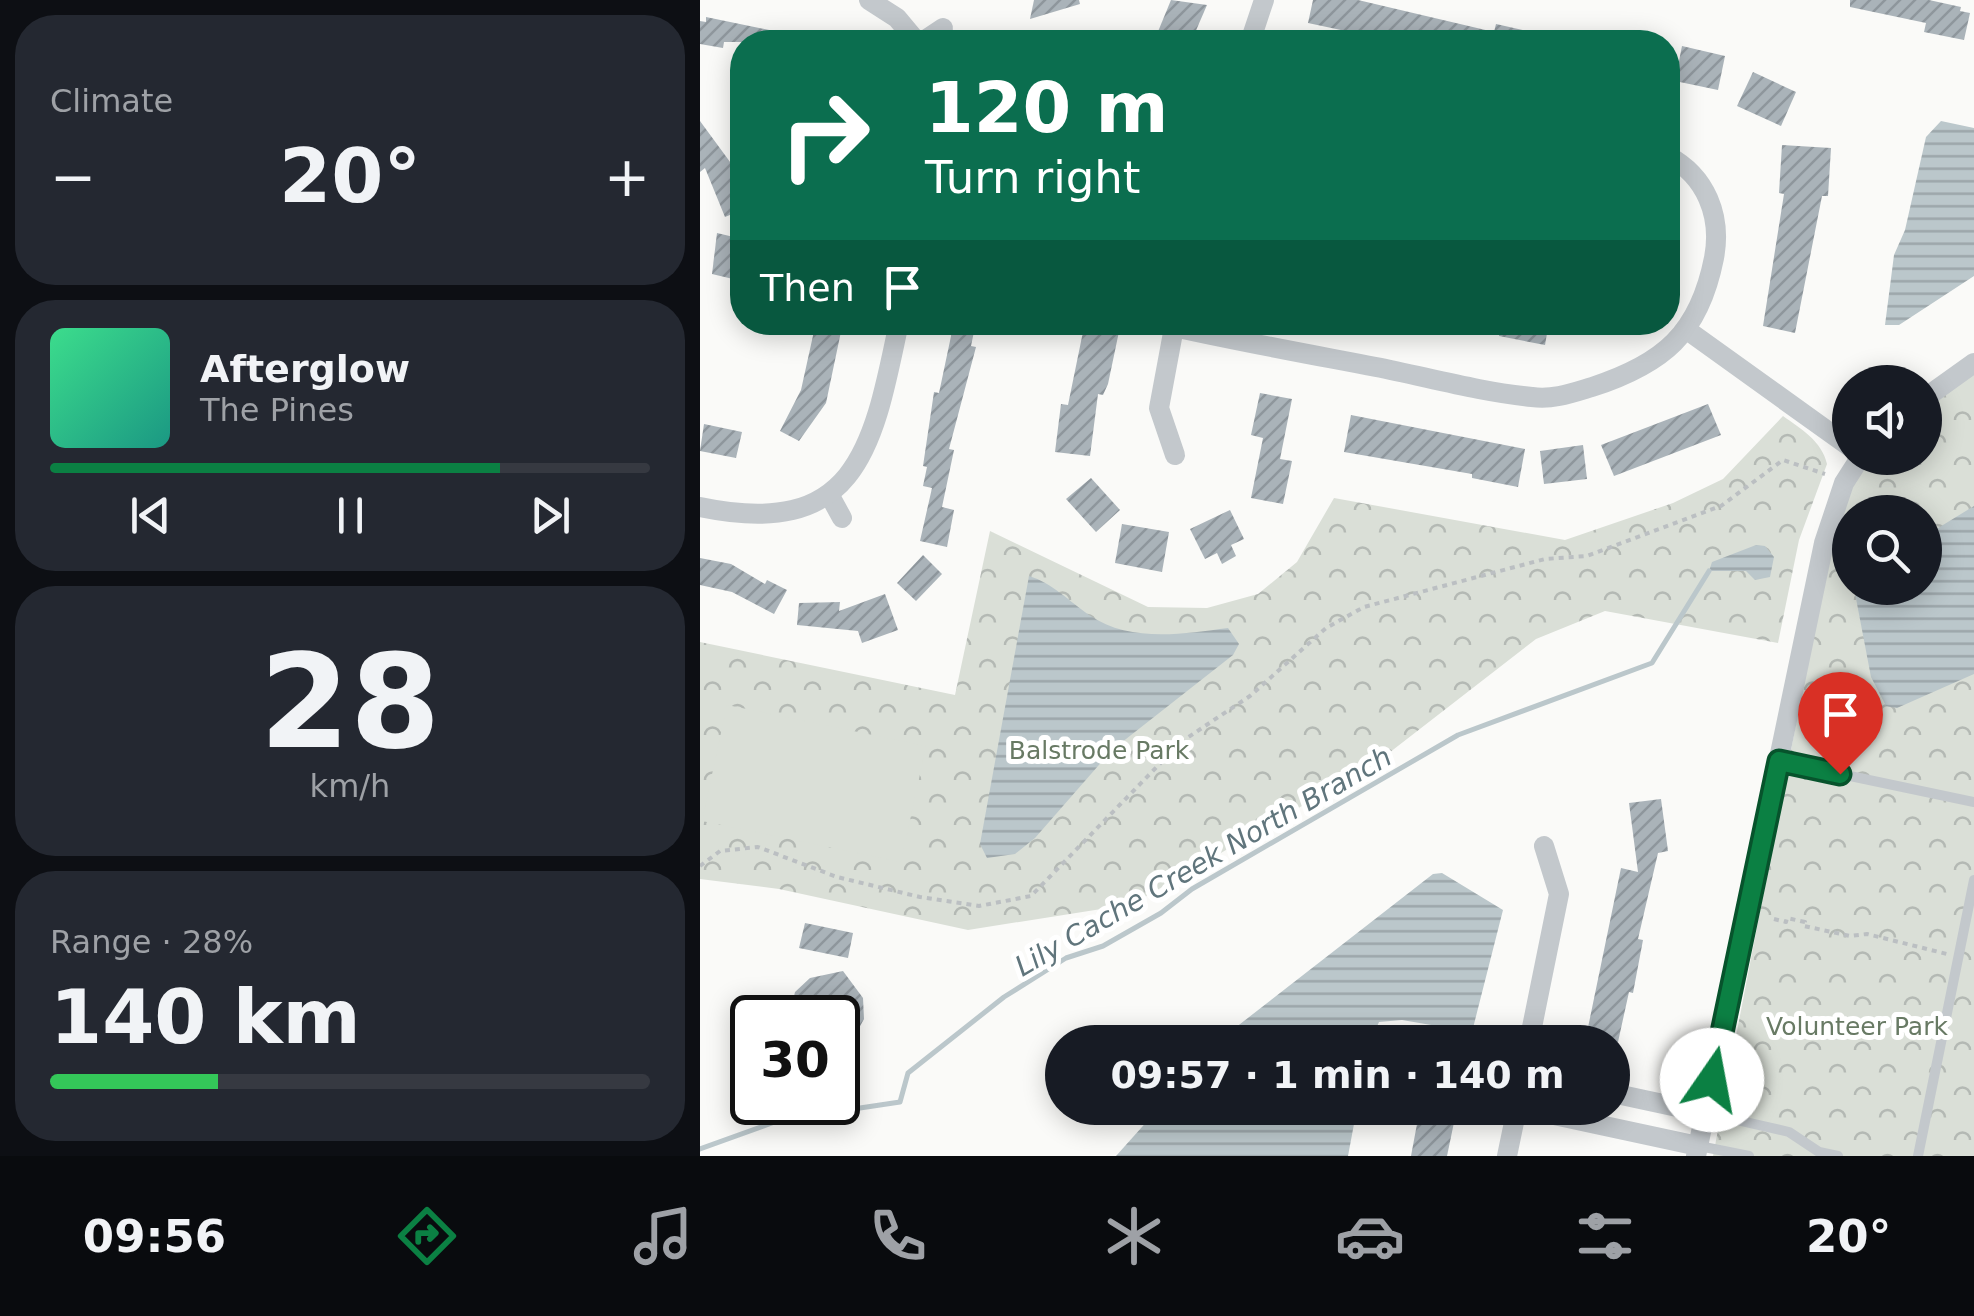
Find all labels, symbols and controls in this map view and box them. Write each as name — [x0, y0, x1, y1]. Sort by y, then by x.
text: 120 m — [925, 67, 1168, 149]
icon: right — [760, 70, 890, 200]
text: Climate — [50, 82, 173, 120]
text: 20° — [279, 132, 421, 220]
text: − — [50, 145, 96, 209]
text: + — [604, 145, 650, 209]
text: Turn right — [925, 151, 1140, 204]
icon: arrive — [875, 260, 930, 315]
text: Then — [760, 266, 855, 310]
text: Afterglow — [200, 347, 410, 391]
map controls — [1832, 365, 1942, 605]
button: sound — [1832, 365, 1942, 475]
text: The Pines — [200, 391, 354, 429]
icon: previous — [123, 488, 178, 543]
icon: pause — [323, 488, 378, 543]
icon: next — [523, 488, 578, 543]
button: search — [1832, 495, 1942, 605]
text: 28 — [260, 626, 440, 778]
pin — [1798, 672, 1883, 775]
icon: arrive — [1813, 687, 1868, 742]
park label: Balstrode Park — [1009, 736, 1190, 765]
water label: Lily Cache Creek North Branch — [1009, 740, 1397, 983]
text: km/h — [310, 767, 390, 805]
text: Range · 28% — [50, 923, 253, 961]
text: 140 km — [50, 973, 361, 1061]
speed limit sign: 30 — [730, 995, 860, 1125]
park label: Volunteer Park — [1766, 1012, 1948, 1041]
position arrow — [1660, 1028, 1764, 1132]
text: 09:57 · 1 min · 140 m — [1110, 1053, 1565, 1097]
icon: directions — [392, 1201, 462, 1271]
icon: music — [628, 1201, 698, 1271]
icon: phone — [863, 1201, 933, 1271]
icon: climate — [1099, 1201, 1169, 1271]
icon: car — [1335, 1201, 1405, 1271]
icon: filters — [1570, 1201, 1640, 1271]
text: 09:56 — [83, 1210, 226, 1263]
text: 20° — [1806, 1210, 1891, 1263]

